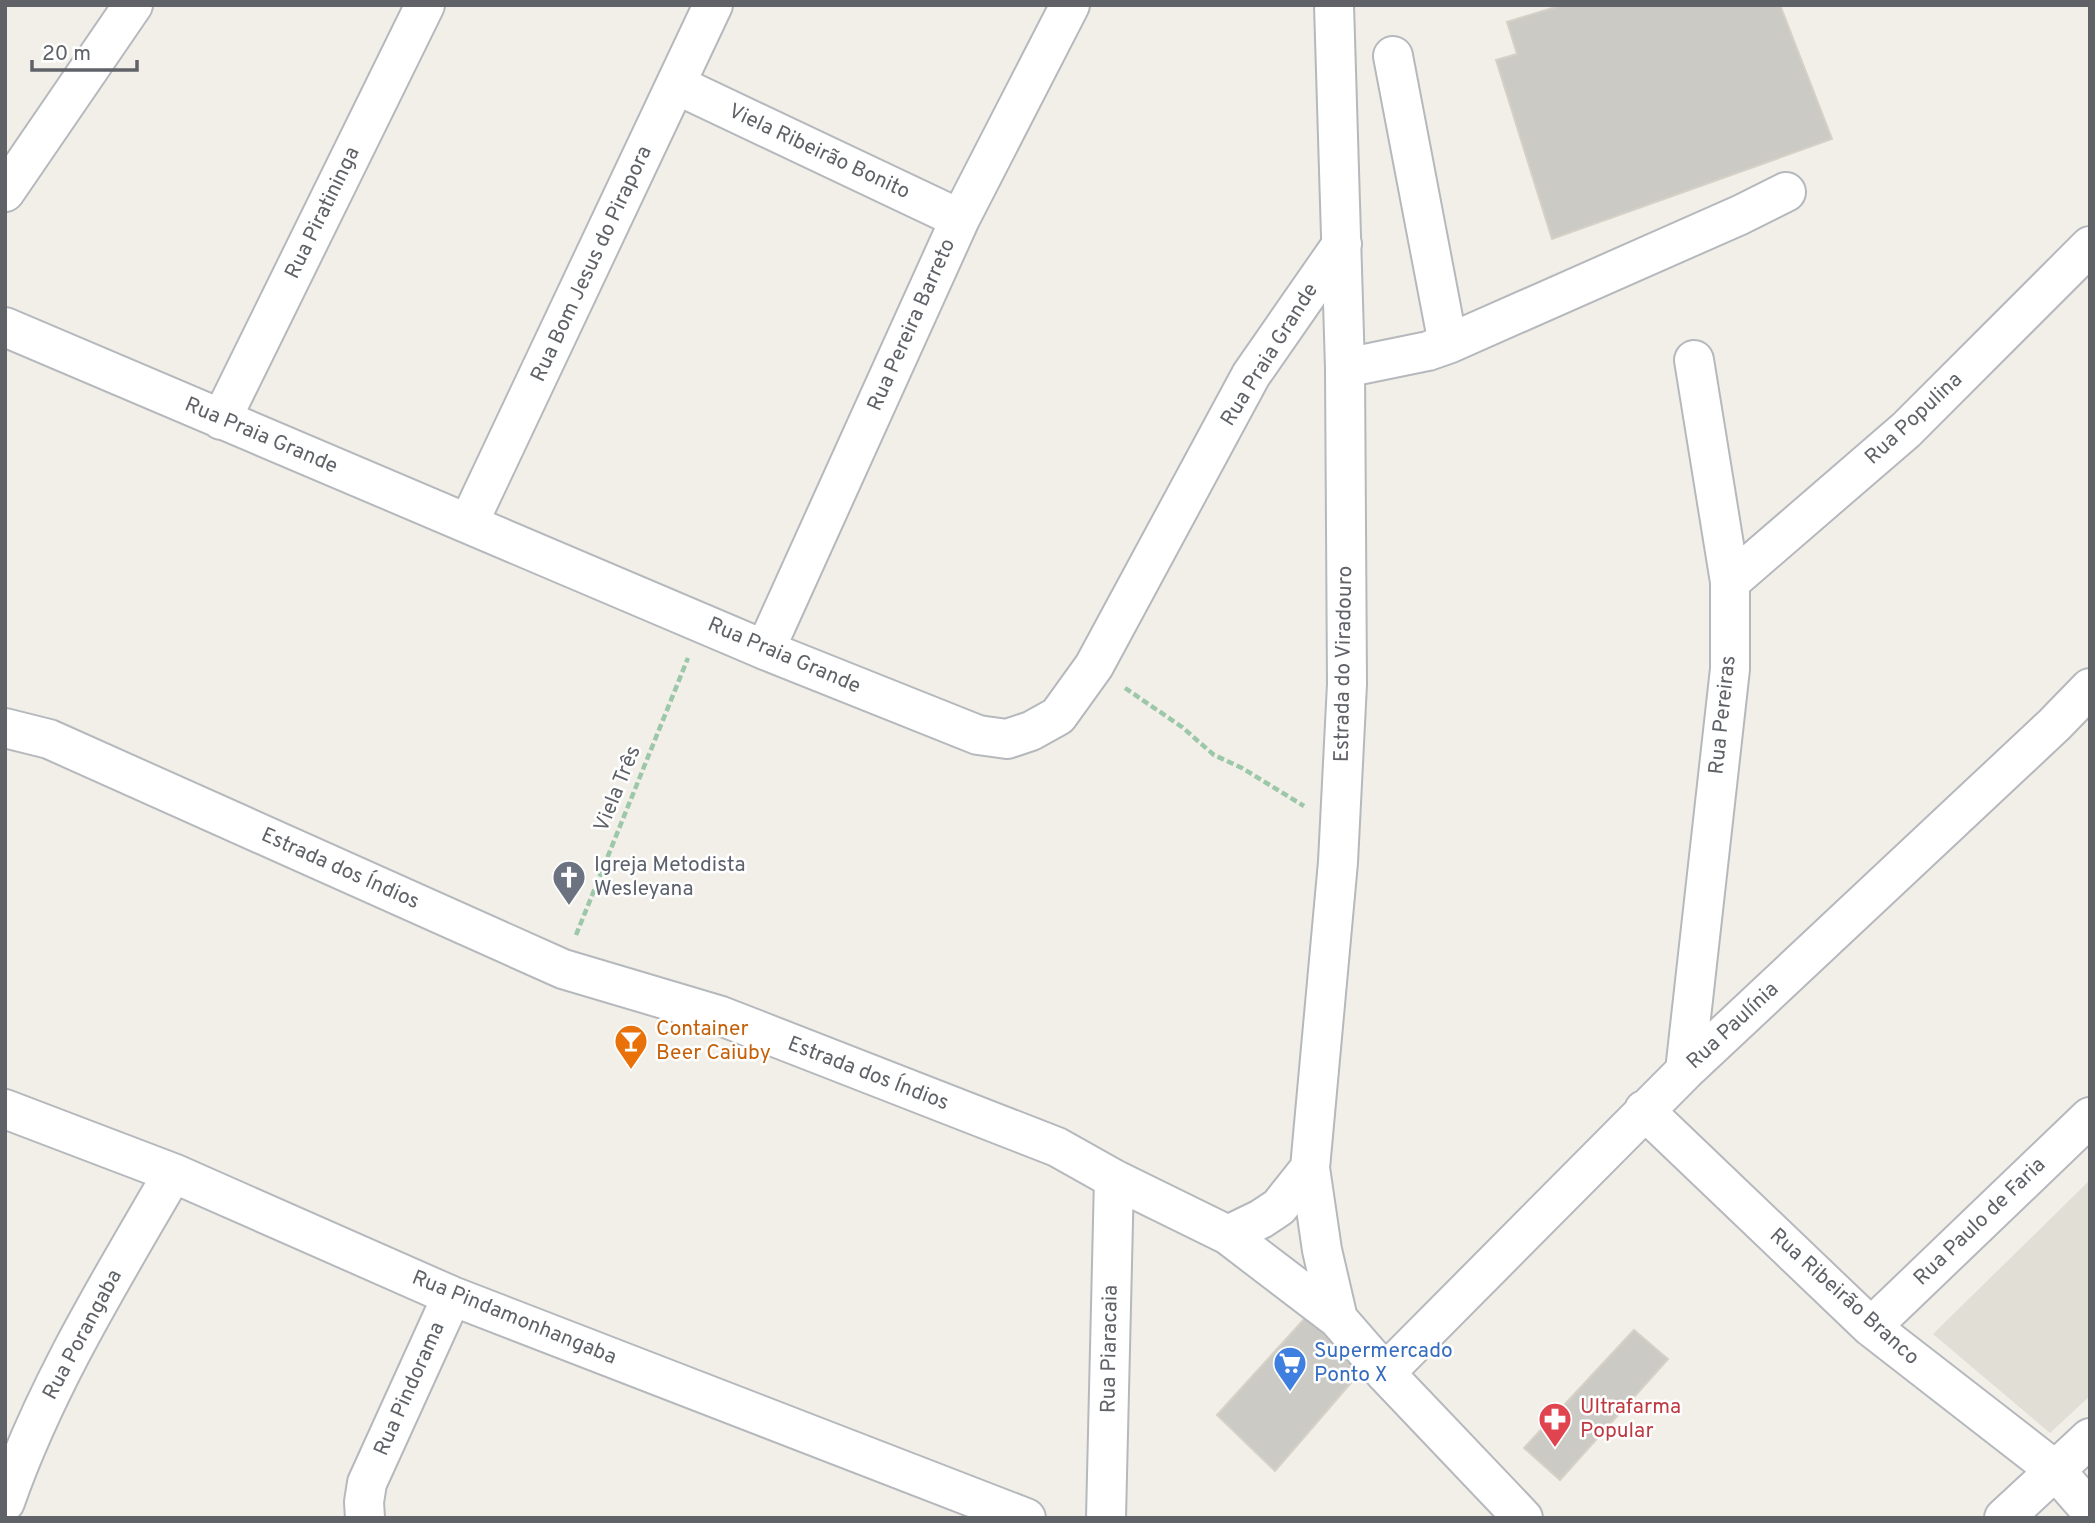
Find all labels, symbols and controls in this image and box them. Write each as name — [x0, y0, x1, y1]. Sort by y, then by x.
scale bar — [32, 28, 136, 72]
text: 20 m — [42, 41, 91, 68]
street label: Viela Ribeirão Bonito — [724, 98, 914, 206]
street label: Rua Piratininga — [279, 142, 367, 284]
street label: Rua Bom Jesus do Pirapora — [525, 142, 659, 386]
street label: Rua Pereira Barreto — [862, 235, 962, 415]
street label: Rua Praia Grande — [1215, 278, 1325, 432]
street label: Rua Populina — [1859, 367, 1969, 471]
street label: Rua Praia Grande — [180, 392, 342, 480]
street label: Estrada do Viradouro — [1329, 566, 1359, 762]
street label: Rua Praia Grande — [703, 612, 865, 700]
street label: Rua Pereiras — [1703, 654, 1743, 776]
street label: Viela Três — [588, 742, 648, 836]
street label: Estrada dos Índios — [257, 821, 424, 916]
place label: Igreja Metodista Wesleyana — [594, 852, 746, 903]
church icon: Igreja Metodista Wesleyana — [550, 858, 588, 907]
street label: Rua Paulínia — [1681, 976, 1785, 1076]
place label: Container Beer Caiuby — [656, 1016, 771, 1067]
bar icon: Container Beer Caiuby — [612, 1022, 650, 1071]
street label: Estrada dos Índios — [784, 1030, 953, 1117]
street label: Rua Paulo de Faria — [1908, 1152, 2052, 1292]
street label: Rua Ribeirão Branco — [1763, 1223, 1925, 1371]
street label: Rua Porangaba — [37, 1265, 129, 1405]
street label: Rua Pindamonhangaba — [408, 1265, 620, 1371]
street label: Rua Piaracaia — [1095, 1285, 1125, 1413]
street label: Rua Pindorama — [368, 1318, 452, 1460]
place label: Supermercado Ponto X — [1314, 1338, 1453, 1389]
supermarket icon: Supermercado Ponto X — [1271, 1344, 1309, 1393]
place label: Ultrafarma Popular — [1580, 1394, 1681, 1445]
pharmacy icon: Ultrafarma Popular — [1536, 1400, 1574, 1449]

